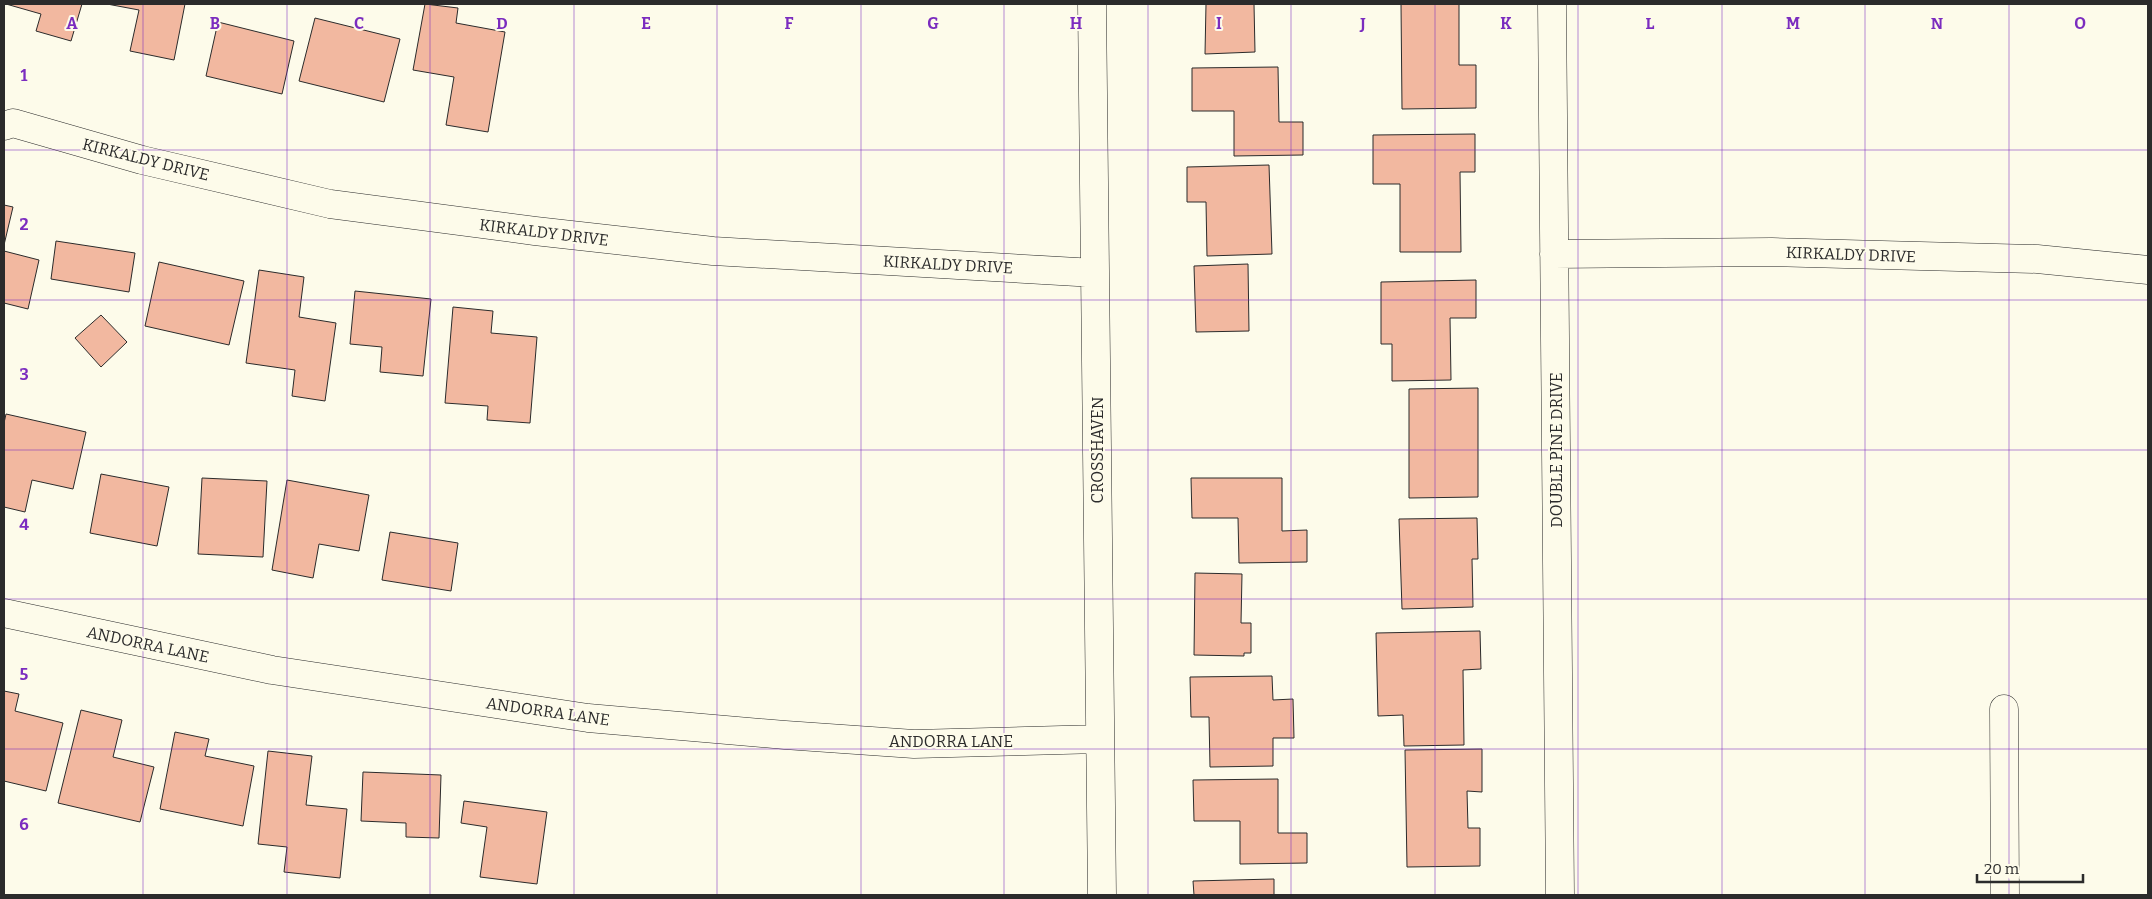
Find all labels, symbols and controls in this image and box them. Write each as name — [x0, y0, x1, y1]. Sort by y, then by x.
text: A — [66, 14, 78, 33]
text: B — [210, 14, 220, 33]
text: C — [354, 14, 364, 33]
text: D — [496, 14, 508, 33]
text: E — [641, 14, 651, 33]
text: F — [785, 14, 794, 33]
text: G — [927, 14, 939, 33]
text: H — [1070, 14, 1083, 33]
text: I — [1216, 14, 1222, 33]
text: J — [1359, 14, 1366, 33]
text: K — [1500, 14, 1512, 33]
text: L — [1646, 14, 1655, 33]
text: M — [1786, 14, 1800, 33]
text: N — [1931, 14, 1943, 33]
text: O — [2074, 14, 2086, 33]
text: 1 — [21, 66, 28, 85]
street label: KIRKALDY DRIVE — [80, 135, 211, 184]
text: 2 — [19, 215, 29, 234]
street label: KIRKALDY DRIVE — [478, 215, 610, 250]
street label: KIRKALDY DRIVE — [1786, 243, 1916, 266]
street label: KIRKALDY DRIVE — [883, 252, 1013, 277]
text: 3 — [19, 365, 29, 384]
street label: DOUBLE PINE DRIVE — [1547, 372, 1566, 528]
street label: CROSSHAVEN — [1088, 396, 1107, 503]
text: 4 — [19, 515, 29, 534]
street label: ANDORRA LANE — [85, 622, 211, 667]
text: 5 — [20, 665, 29, 684]
street label: ANDORRA LANE — [485, 693, 611, 730]
street label: ANDORRA LANE — [889, 732, 1013, 751]
text: 6 — [19, 815, 29, 834]
scale bar — [1977, 852, 2083, 884]
text: 20 m — [1984, 860, 2020, 878]

